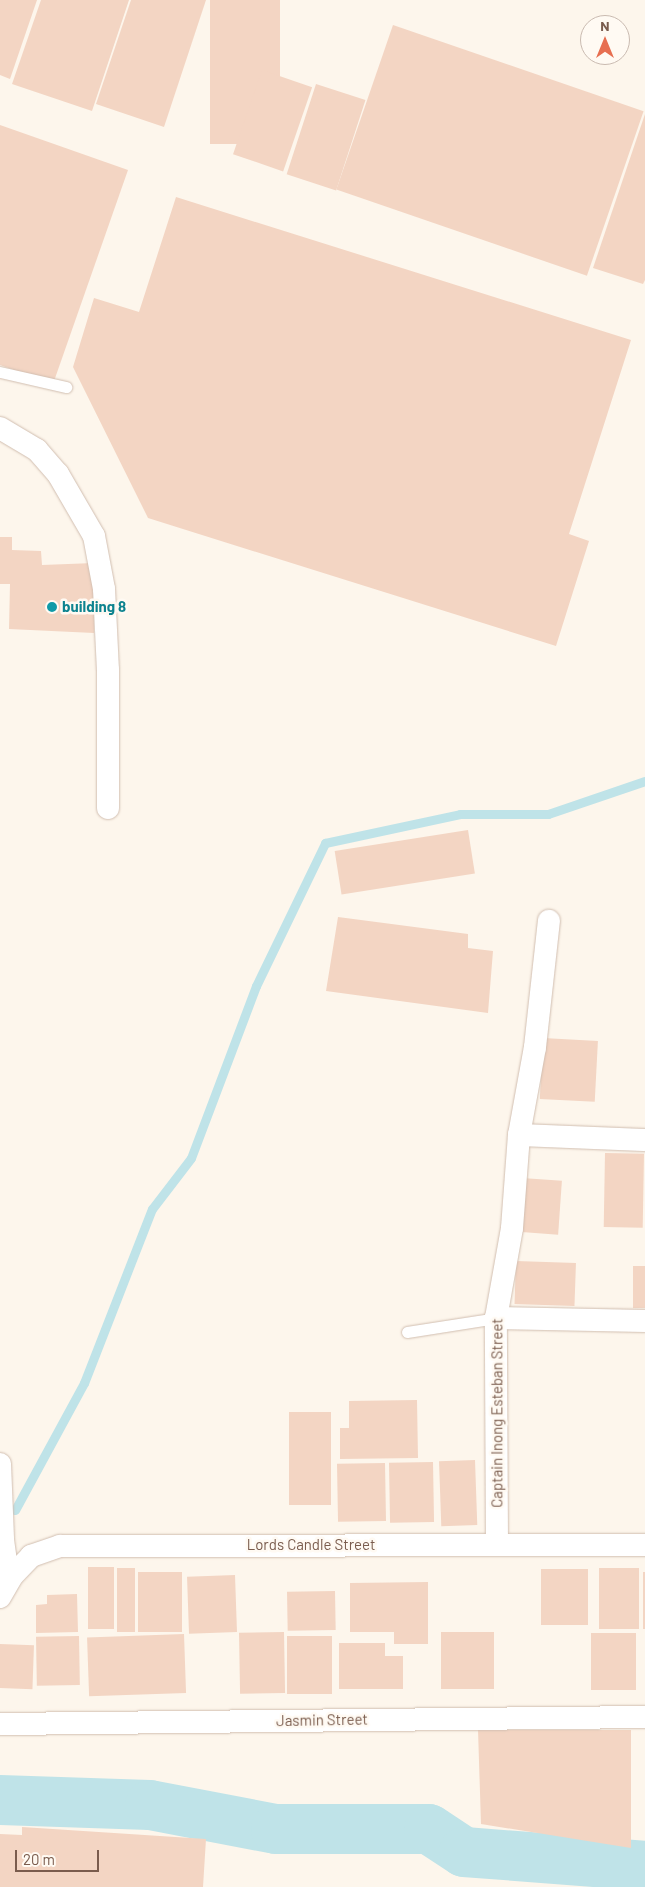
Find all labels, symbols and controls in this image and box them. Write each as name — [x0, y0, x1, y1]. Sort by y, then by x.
north arrow — [580, 15, 630, 65]
text: N — [600, 17, 610, 34]
place label: building 8 — [62, 598, 126, 616]
marker: building 8 — [46, 601, 58, 613]
street label: Captain Inong Esteban Street — [488, 1318, 506, 1508]
street label: Lords Candle Street — [247, 1536, 375, 1554]
street label: Jasmin Street — [276, 1710, 368, 1730]
scale bar — [18, 1840, 101, 1872]
text: 20 m — [23, 1850, 55, 1868]

